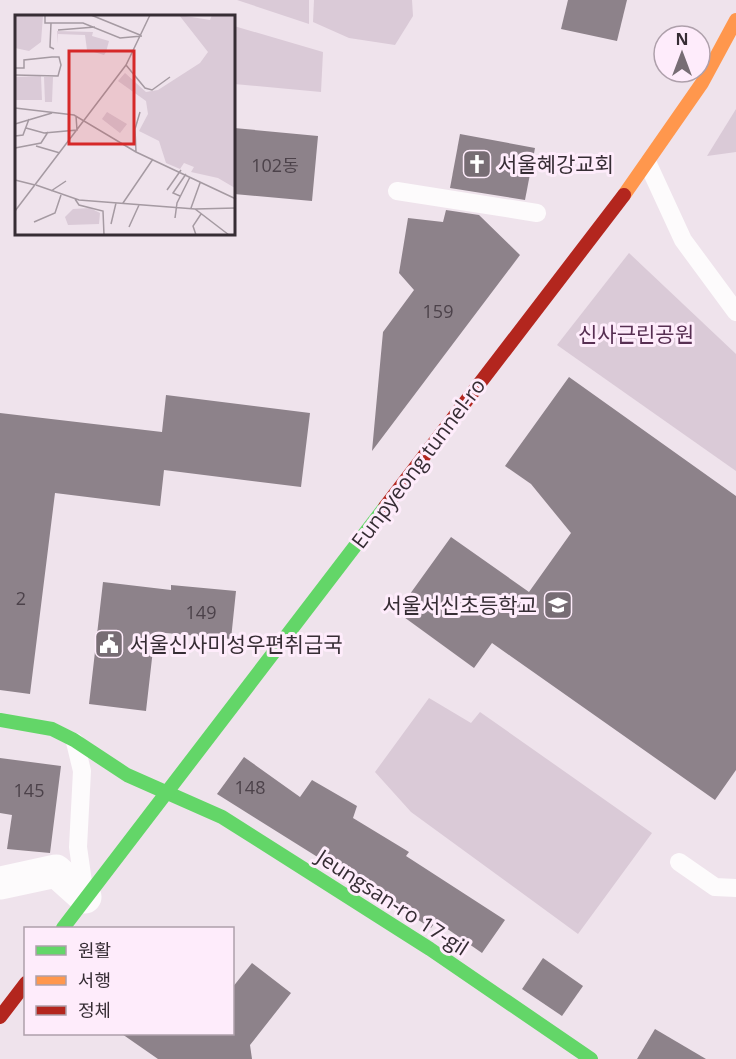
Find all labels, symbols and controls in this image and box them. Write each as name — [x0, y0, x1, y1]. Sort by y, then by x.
inset map — [15, 15, 236, 236]
north arrow — [652, 24, 712, 84]
text: N — [675, 28, 689, 50]
church icon: 서울혜강교회 — [461, 148, 493, 180]
place label: 서울혜강교회 — [498, 150, 614, 178]
house number: 102동 — [251, 153, 299, 177]
house number: 159 — [423, 299, 453, 323]
park label: 신사근린공원 — [578, 320, 694, 348]
street label: Eunpyeong tunnel-ro — [345, 372, 491, 554]
house number: 2 — [16, 586, 26, 610]
school or university icon: 서울서신초등학교 — [542, 589, 574, 621]
place label: 서울서신초등학교 — [382, 591, 537, 619]
house number: 149 — [186, 600, 216, 624]
public building icon: 서울신사미성우편취급국 — [93, 628, 125, 660]
place label: 서울신사미성우편취급국 — [130, 630, 343, 658]
house number: 148 — [235, 775, 265, 799]
house number: 145 — [14, 778, 44, 802]
street label: Jeungsan-ro 17-gil — [310, 841, 474, 961]
legend — [24, 927, 234, 1035]
text: 원활 — [78, 938, 111, 962]
text: 서행 — [78, 968, 111, 992]
text: 정체 — [78, 998, 111, 1022]

